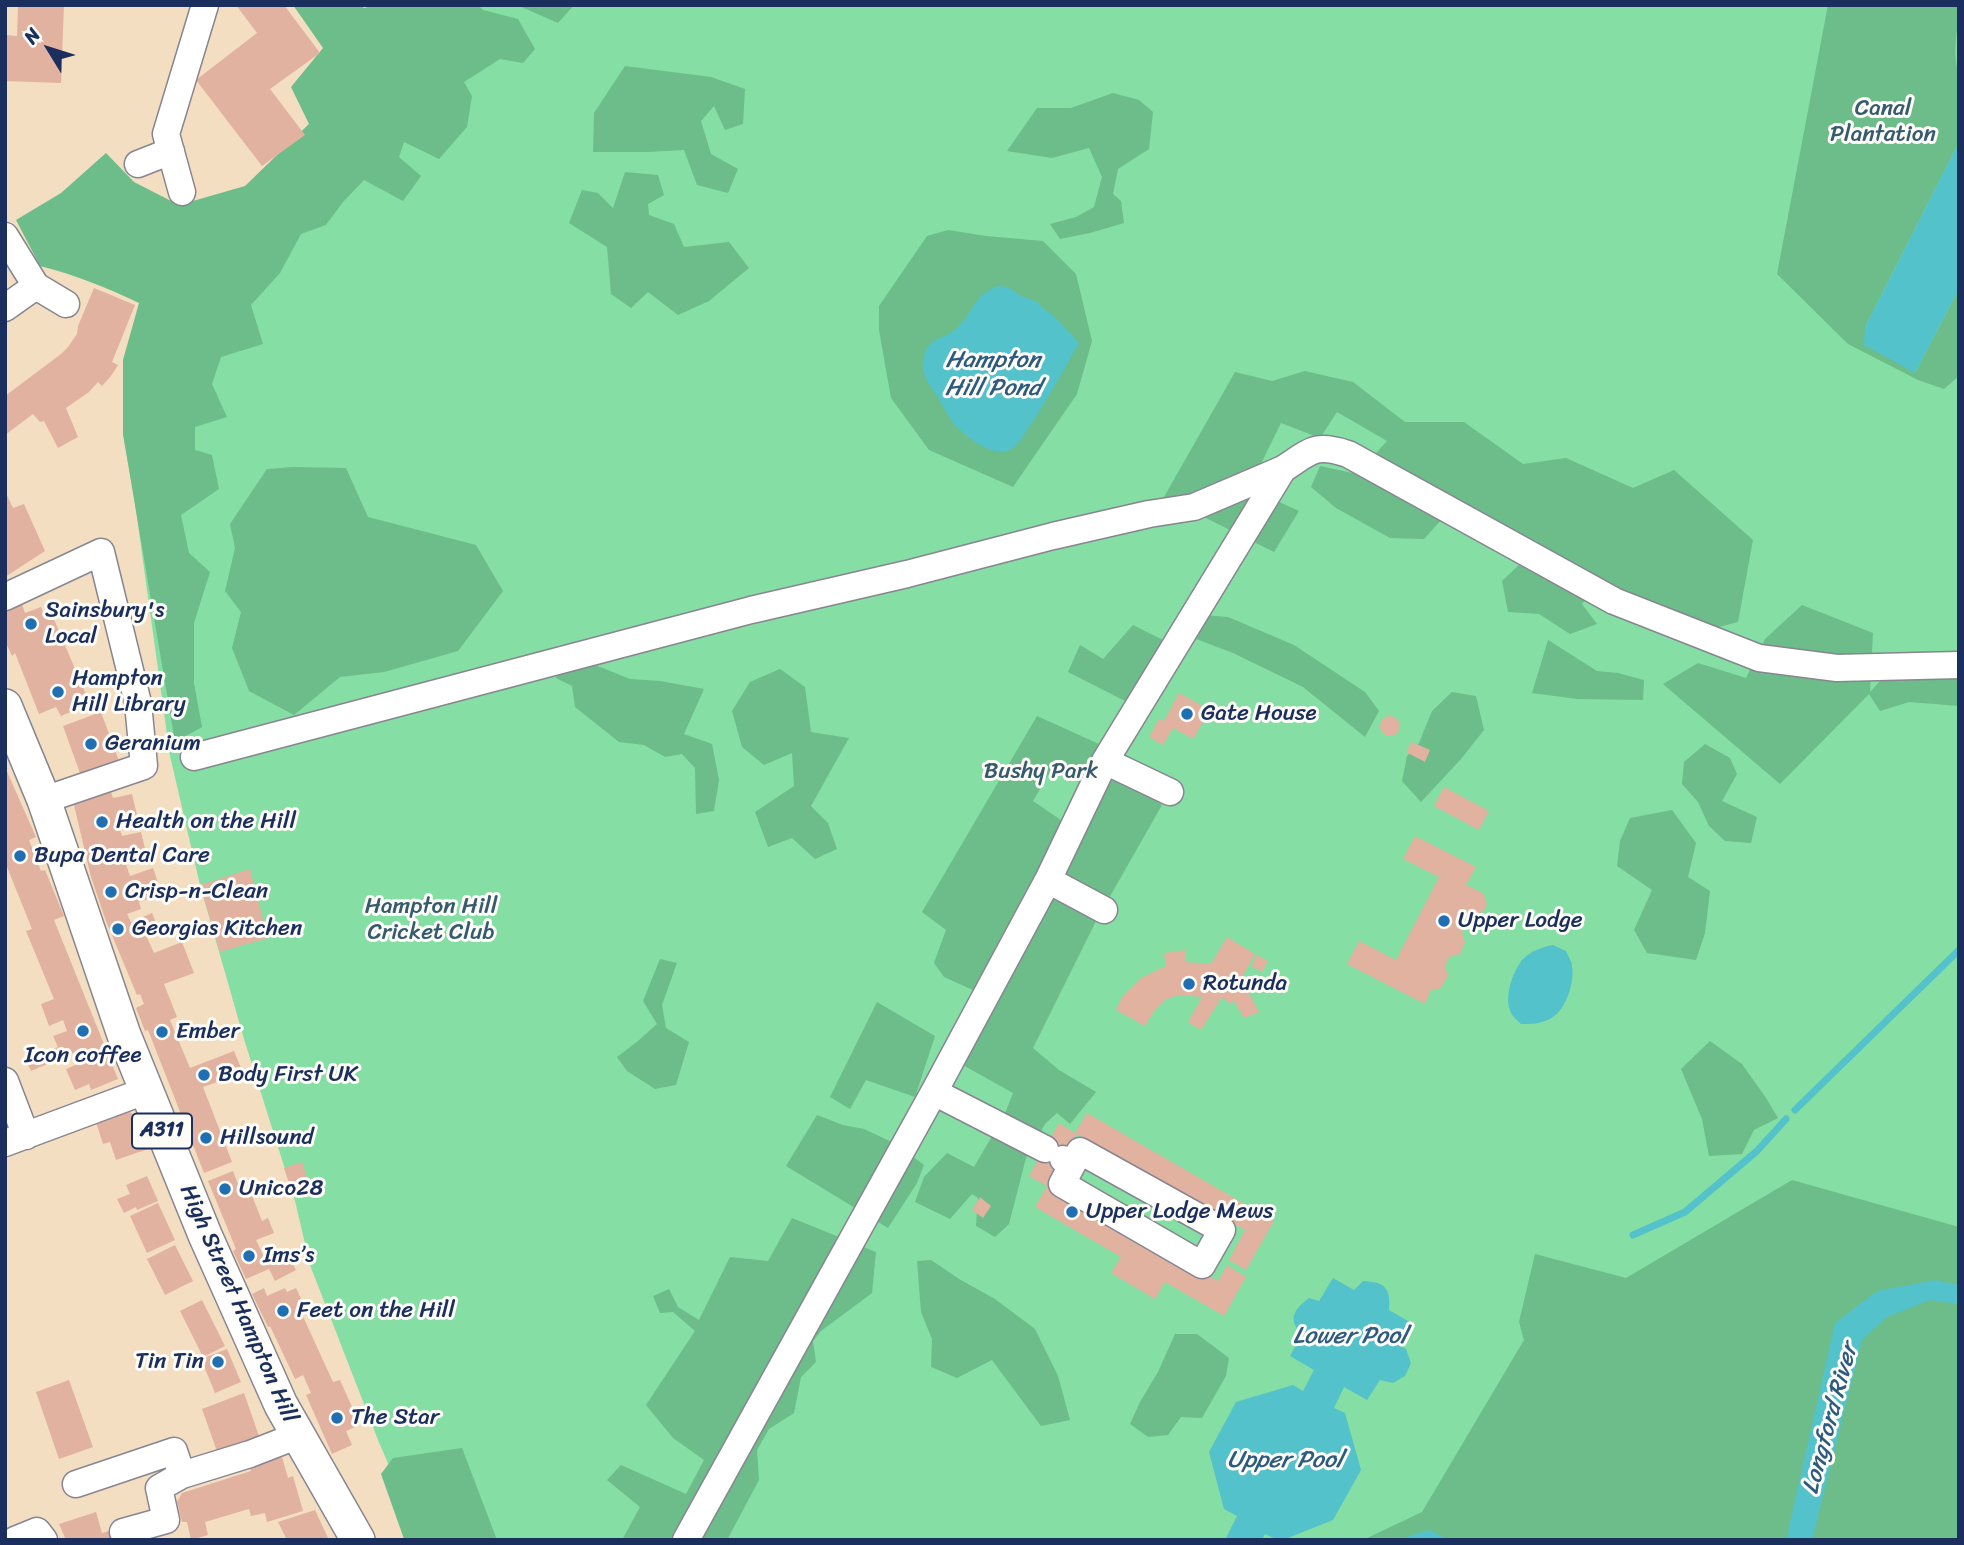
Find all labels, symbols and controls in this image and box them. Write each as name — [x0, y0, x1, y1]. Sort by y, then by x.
north arrow — [14, 14, 84, 84]
text: N — [15, 20, 49, 51]
park label: Canal Plantation — [1830, 95, 1936, 149]
water label: Hampton Hill Pond — [945, 347, 1041, 403]
place label: Sainsbury's Local — [45, 597, 164, 651]
marker: Sainsbury's Local — [23, 616, 39, 632]
place label: Hampton Hill Library — [72, 665, 186, 719]
marker: Hampton Hill Library — [50, 684, 66, 700]
place label: Gate House — [1201, 700, 1317, 728]
marker: Gate House — [1179, 706, 1195, 722]
place label: Geranium — [105, 730, 201, 758]
marker: Geranium — [83, 736, 99, 752]
park label: Bushy Park — [984, 758, 1098, 786]
place label: Health on the Hill — [116, 808, 296, 836]
marker: Health on the Hill — [94, 814, 110, 830]
place label: Bupa Dental Care — [34, 842, 210, 870]
marker: Bupa Dental Care — [12, 848, 28, 864]
place label: Crisp-n-Clean — [125, 878, 268, 906]
marker: Crisp-n-Clean — [103, 884, 119, 900]
park label: Hampton Hill Cricket Club — [365, 893, 497, 947]
place label: Upper Lodge — [1458, 907, 1583, 935]
marker: Upper Lodge — [1436, 913, 1452, 929]
place label: Georgias Kitchen — [132, 915, 302, 943]
marker: Georgias Kitchen — [110, 921, 126, 937]
place label: Rotunda — [1203, 970, 1287, 998]
marker: Rotunda — [1181, 976, 1197, 992]
place label: Ember — [176, 1018, 240, 1046]
marker: Icon coffee — [75, 1023, 91, 1039]
marker: Ember — [154, 1024, 170, 1040]
place label: Icon coffee — [24, 1042, 142, 1070]
place label: Body First UK — [218, 1061, 358, 1089]
marker: Body First UK — [196, 1067, 212, 1083]
road number: A311 — [132, 1114, 192, 1148]
place label: Hillsound — [220, 1124, 314, 1152]
marker: Hillsound — [198, 1130, 214, 1146]
place label: Unico28 — [239, 1175, 323, 1203]
street label: High Street Hampton Hill — [173, 1181, 303, 1427]
marker: Unico28 — [217, 1181, 233, 1197]
place label: Upper Lodge Mews — [1086, 1198, 1274, 1226]
marker: Upper Lodge Mews — [1064, 1204, 1080, 1220]
place label: Ims’s — [263, 1242, 314, 1270]
marker: Ims’s — [241, 1248, 257, 1264]
place label: Feet on the Hill — [297, 1297, 455, 1325]
marker: Feet on the Hill — [275, 1303, 291, 1319]
water label: Lower Pool — [1293, 1323, 1407, 1351]
water label: Longford River — [1797, 1341, 1865, 1497]
place label: Tin Tin — [135, 1348, 204, 1376]
marker: Tin Tin — [210, 1354, 226, 1370]
place label: The Star — [351, 1404, 439, 1432]
marker: The Star — [329, 1410, 345, 1426]
water label: Upper Pool — [1227, 1447, 1343, 1475]

